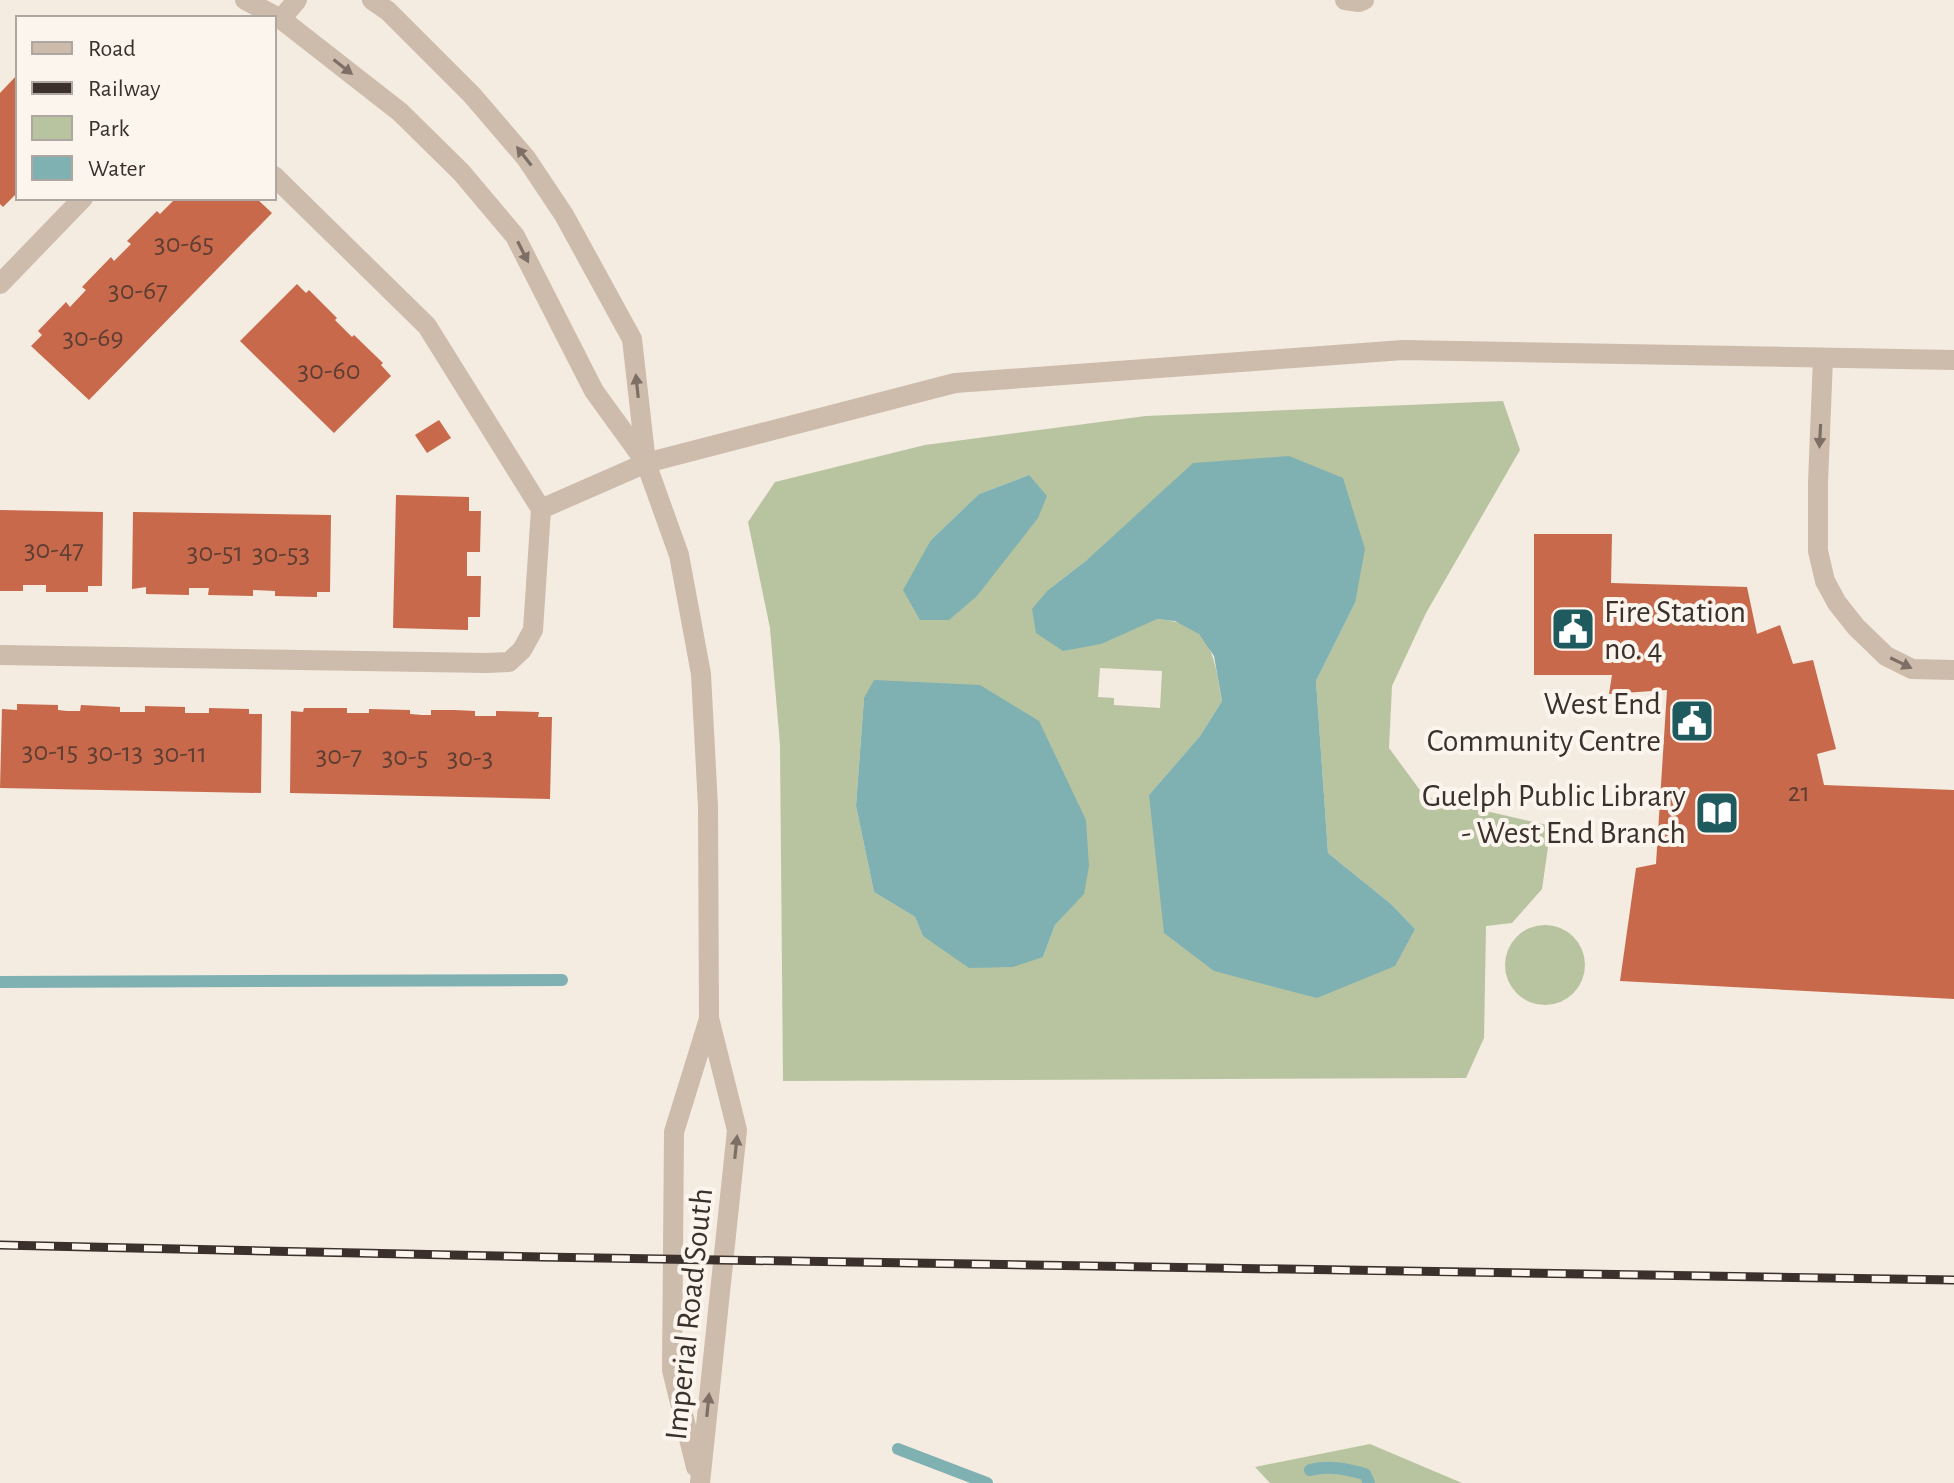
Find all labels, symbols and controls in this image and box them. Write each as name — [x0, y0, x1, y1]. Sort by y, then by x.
legend — [16, 16, 276, 200]
text: Road — [88, 37, 136, 61]
one-way arrow — [333, 58, 353, 75]
text: Railway — [88, 77, 160, 101]
text: Park — [88, 117, 129, 141]
one-way arrow — [517, 146, 533, 166]
text: Water — [88, 157, 146, 181]
house number: 30-65 — [154, 230, 214, 258]
one-way arrow — [517, 240, 530, 263]
house number: 30-67 — [108, 277, 168, 305]
house number: 30-69 — [62, 324, 124, 352]
house number: 30-60 — [298, 357, 360, 385]
one-way arrow — [631, 373, 644, 398]
one-way arrow — [1814, 424, 1827, 449]
house number: 30-47 — [24, 536, 84, 564]
house number: 30-51 — [187, 539, 243, 567]
house number: 30-53 — [252, 540, 310, 568]
place label: Fire Station no. 4 — [1604, 596, 1746, 665]
public building icon: Fire Station no. 4 — [1549, 605, 1597, 653]
one-way arrow — [1890, 656, 1913, 670]
place label: West End Community Centre — [1427, 688, 1661, 757]
public building icon: West End Community Centre — [1668, 697, 1716, 745]
house number: 30-15 — [22, 738, 78, 766]
house number: 30-13 — [87, 739, 143, 767]
house number: 30-11 — [153, 740, 207, 768]
house number: 30-7 — [316, 742, 362, 770]
house number: 30-5 — [382, 743, 428, 771]
house number: 30-3 — [447, 744, 493, 772]
house number: 21 — [1788, 779, 1810, 807]
place label: Guelph Public Library - West End Branch — [1422, 780, 1686, 849]
library icon: Guelph Public Library - West End Branch — [1693, 789, 1741, 837]
one-way arrow — [729, 1134, 742, 1159]
street label: Imperial Road South — [660, 1187, 718, 1442]
one-way arrow — [702, 1392, 715, 1417]

